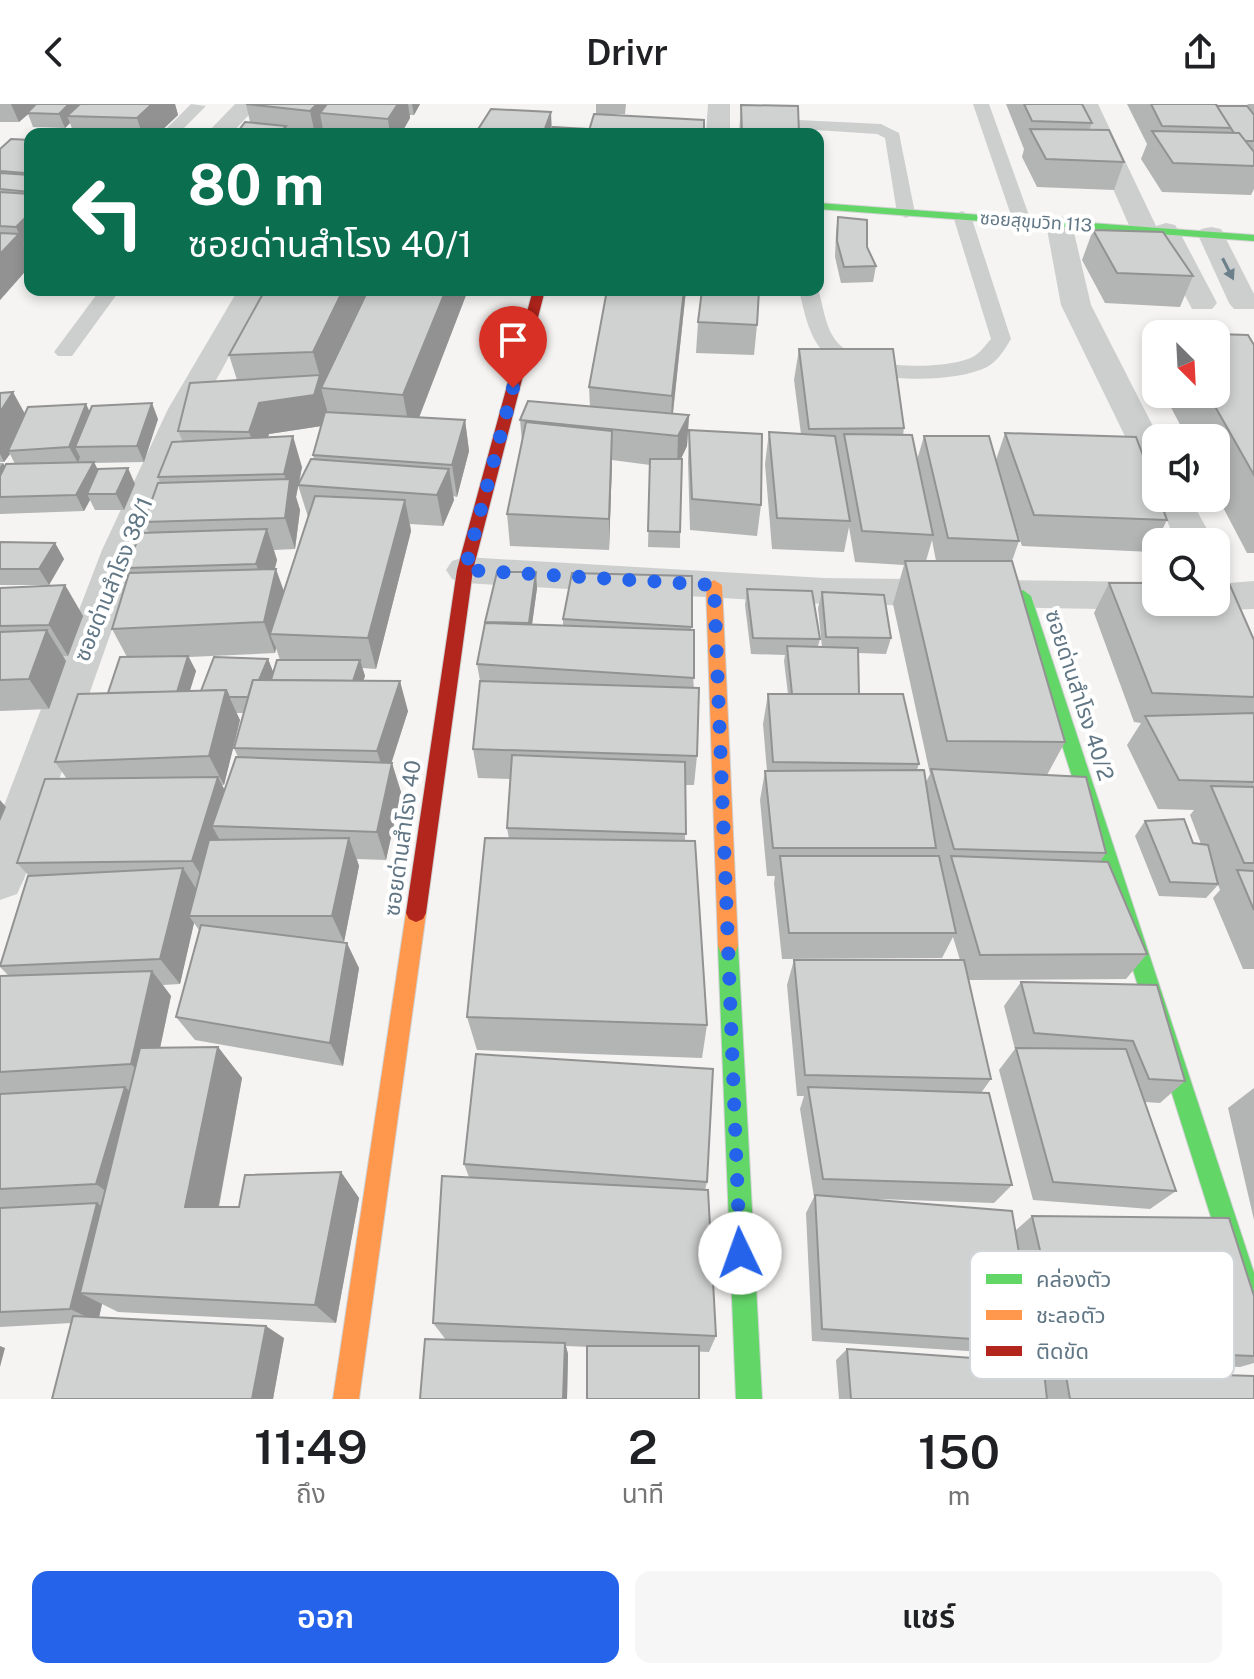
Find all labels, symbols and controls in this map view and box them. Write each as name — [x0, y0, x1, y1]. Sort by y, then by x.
icon: back — [32, 30, 76, 74]
icon: share — [1178, 30, 1222, 74]
text: Drivr — [586, 31, 668, 73]
text: 80 m — [188, 152, 324, 218]
icon: left — [56, 160, 160, 264]
street label: ซอยสุขุมวิท 113 — [979, 207, 1093, 237]
text: ซอยด่านสำโรง 40/1 — [188, 223, 472, 265]
one-way arrow — [1221, 257, 1235, 280]
pin — [479, 306, 547, 388]
icon: arrive — [491, 318, 535, 362]
north arrow — [1142, 320, 1230, 408]
map controls — [1142, 320, 1230, 616]
button: sound — [1142, 424, 1230, 512]
street label: ซอยด่านสำโรง 38/1 — [68, 493, 158, 665]
button: search — [1142, 528, 1230, 616]
street label: ซอยด่านสำโรง 40/2 — [1040, 606, 1120, 784]
street label: ซอยด่านสำโรง 40 — [378, 758, 426, 918]
position arrow — [698, 1211, 782, 1295]
legend — [970, 1251, 1234, 1379]
text: คล่องตัว — [1036, 1266, 1111, 1292]
text: ชะลอตัว — [1036, 1302, 1106, 1328]
text: ติดขัด — [1036, 1338, 1089, 1364]
text: 11:49 — [254, 1418, 368, 1475]
text: 2 — [628, 1418, 658, 1475]
text: 150 — [918, 1423, 1000, 1480]
text: ถึง — [296, 1478, 326, 1509]
text: นาที — [622, 1478, 664, 1509]
text: m — [948, 1480, 970, 1511]
button: ออก — [32, 1571, 619, 1663]
button: แชร์ — [635, 1571, 1222, 1663]

